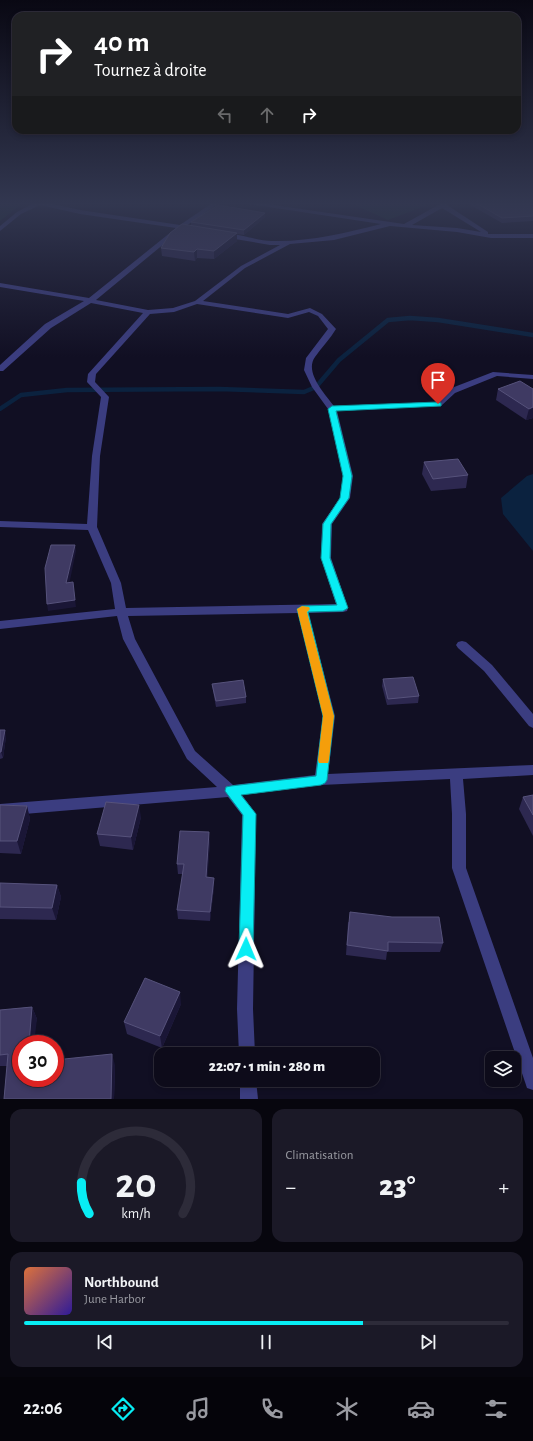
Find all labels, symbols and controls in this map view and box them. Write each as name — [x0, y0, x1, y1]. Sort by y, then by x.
icon: right — [28, 28, 80, 80]
text: 40 m — [94, 29, 150, 57]
text: Tournez à droite — [94, 62, 207, 80]
icon: left — [214, 104, 236, 126]
icon: ahead — [256, 104, 278, 126]
icon: right — [298, 104, 320, 126]
pin — [421, 363, 455, 404]
icon: arrive — [427, 369, 449, 391]
position arrow — [225, 928, 267, 970]
speed limit sign: 30 — [12, 1035, 64, 1087]
map controls — [485, 1051, 521, 1087]
button: layers — [485, 1051, 521, 1087]
text: 22:07 · 1 min · 280 m — [209, 1059, 325, 1074]
text: Climatisation — [286, 1149, 353, 1162]
text: 20 — [115, 1163, 156, 1204]
text: 23° — [379, 1171, 415, 1201]
text: − — [286, 1176, 296, 1198]
text: + — [498, 1176, 509, 1198]
text: km/h — [121, 1206, 150, 1220]
text: Northbound — [84, 1275, 159, 1290]
text: June Harbor — [84, 1293, 145, 1306]
icon: previous — [94, 1331, 116, 1353]
icon: pause — [255, 1331, 277, 1353]
icon: next — [417, 1331, 439, 1353]
icon: directions — [109, 1395, 137, 1423]
icon: music — [184, 1395, 212, 1423]
icon: phone — [258, 1395, 286, 1423]
icon: climate — [333, 1395, 361, 1423]
icon: car — [407, 1395, 435, 1423]
icon: filters — [482, 1395, 510, 1423]
text: 22:06 — [23, 1400, 62, 1418]

